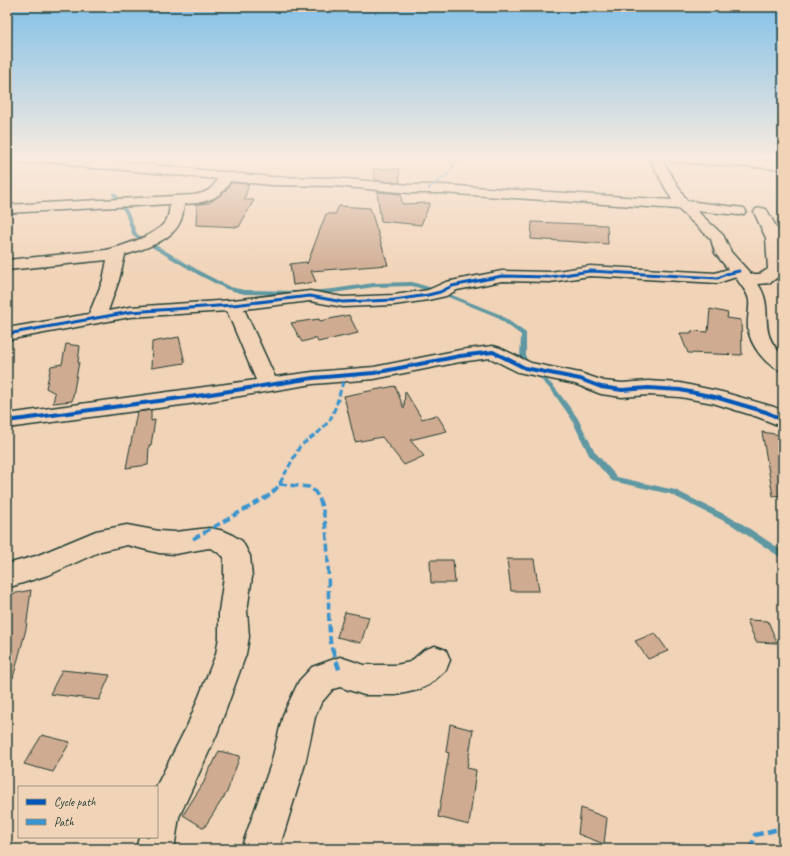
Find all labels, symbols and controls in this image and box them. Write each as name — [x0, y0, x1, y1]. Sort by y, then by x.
legend — [18, 786, 158, 838]
text: Cycle path — [54, 794, 96, 810]
text: Path — [54, 814, 74, 830]

